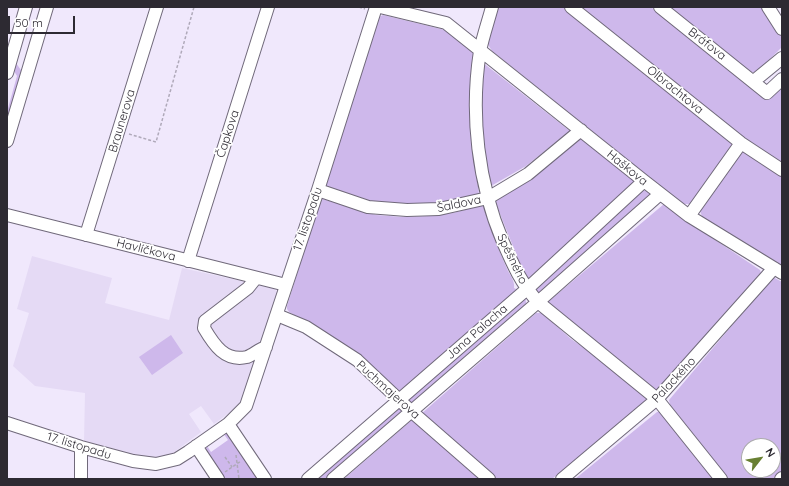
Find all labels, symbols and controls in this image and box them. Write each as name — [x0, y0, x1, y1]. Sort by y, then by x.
scale bar — [10, 8, 77, 34]
text: 50 m — [15, 15, 43, 30]
street label: Bráfova — [685, 25, 729, 63]
street label: Olbrachtova — [644, 63, 706, 117]
street label: Braunerova — [106, 88, 138, 154]
street label: Čapkova — [214, 108, 242, 160]
street label: Haškova — [604, 147, 650, 189]
street label: 17. listopadu — [290, 185, 326, 253]
street label: Šaldova — [436, 192, 482, 216]
street label: Spěšného — [494, 231, 530, 287]
street label: Havlíčkova — [115, 236, 177, 264]
street label: Jana Palacha — [443, 302, 511, 362]
street label: Palackého — [649, 354, 699, 406]
street label: Puchmajerova — [353, 358, 423, 422]
street label: 17. listopadu — [45, 429, 113, 463]
north arrow — [741, 438, 781, 478]
text: N — [762, 445, 779, 459]

